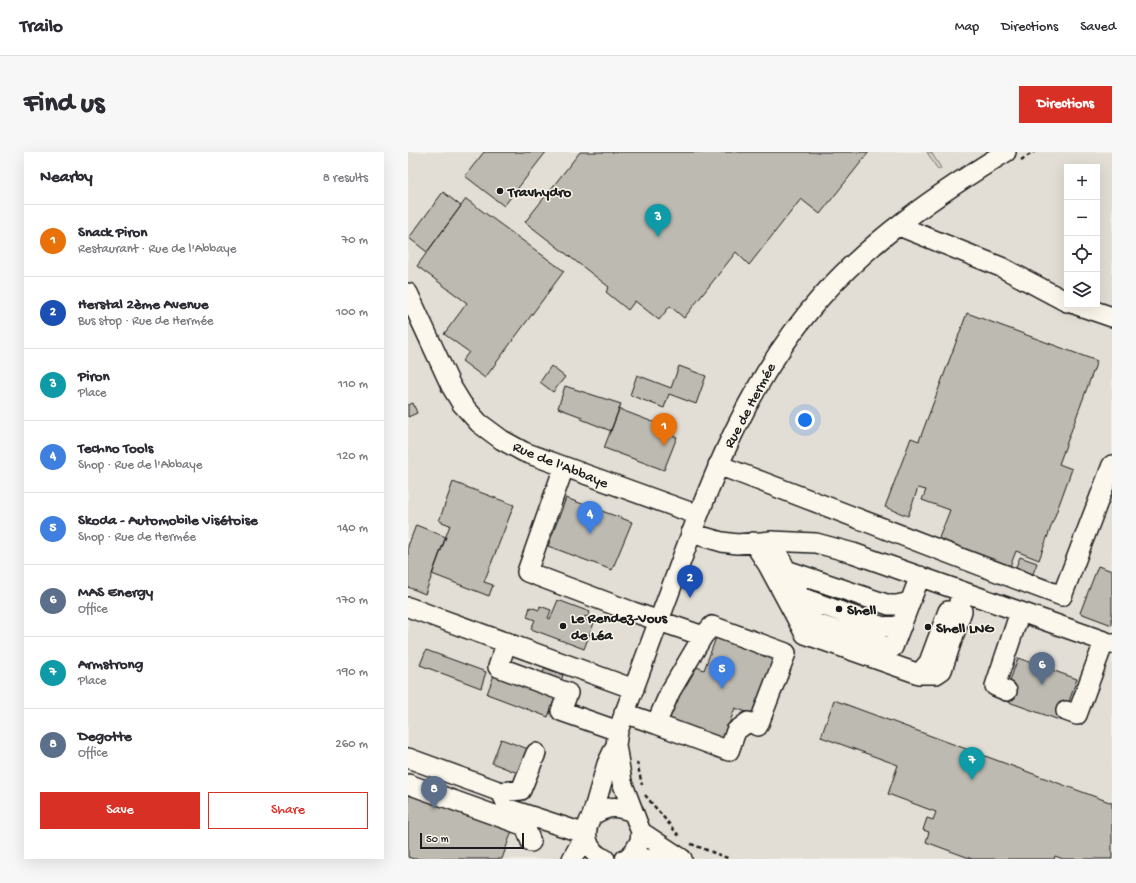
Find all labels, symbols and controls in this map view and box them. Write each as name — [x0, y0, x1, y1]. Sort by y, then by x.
text: Trailo — [20, 16, 63, 39]
text: Map — [955, 19, 979, 36]
text: Directions — [1001, 19, 1058, 36]
text: Saved — [1080, 19, 1116, 36]
button: Directions — [1019, 86, 1112, 123]
text: Find us — [24, 88, 104, 121]
map controls — [1064, 164, 1100, 308]
button: + — [1064, 164, 1100, 200]
text: Nearby — [40, 168, 93, 188]
text: 8 results — [323, 171, 368, 186]
place label: Travhydro — [507, 184, 572, 202]
marker: Travhydro — [495, 186, 505, 196]
button: − — [1064, 200, 1100, 236]
pin: 3 — [645, 204, 671, 237]
text: Snack Piron — [78, 224, 148, 242]
text: 1 — [50, 233, 56, 248]
text: 70 m — [342, 233, 368, 248]
button: locate — [1064, 236, 1100, 272]
text: Restaurant · Rue de l'Abbaye — [78, 242, 236, 257]
button: layers — [1064, 272, 1100, 308]
text: Herstal 2ème Avenue — [78, 296, 209, 314]
text: 2 — [50, 305, 56, 320]
text: 100 m — [336, 305, 368, 320]
text: Bus stop · Rue de Hermée — [78, 314, 214, 329]
street label: Rue de Hermée — [721, 360, 781, 452]
text: Piron — [78, 368, 110, 386]
text: 3 — [50, 377, 56, 392]
text: 110 m — [338, 377, 368, 392]
text: Place — [78, 386, 106, 401]
your location — [795, 410, 815, 430]
pin: 1 — [651, 413, 677, 446]
street label: Rue de l'Abbaye — [510, 438, 611, 493]
text: Techno Tools — [78, 440, 153, 458]
text: 4 — [50, 449, 56, 464]
text: 120 m — [337, 449, 368, 464]
text: Shop · Rue de l'Abbaye — [78, 458, 202, 473]
pin: 4 — [577, 501, 603, 534]
text: Skoda - Automobile Visétoise — [78, 512, 258, 530]
text: 5 — [50, 521, 56, 536]
text: 140 m — [337, 521, 368, 536]
text: Shop · Rue de Hermée — [78, 530, 196, 545]
pin: 2 — [677, 565, 703, 598]
text: MAS Energy — [78, 584, 153, 602]
text: 6 — [50, 593, 56, 608]
text: 170 m — [336, 593, 368, 608]
text: Office — [78, 602, 108, 617]
place label: Shell — [847, 602, 877, 620]
marker: Shell — [834, 604, 844, 614]
place label: Le Rendez-Vous de Léa — [571, 610, 669, 645]
place label: Shell LNG — [936, 620, 995, 638]
marker: Le Rendez-Vous de Léa — [558, 621, 568, 631]
marker: Shell LNG — [923, 622, 933, 632]
pin: 6 — [1029, 652, 1055, 685]
text: Armstrong — [78, 656, 143, 674]
pin: 5 — [709, 656, 735, 689]
text: 7 — [50, 665, 56, 680]
text: 190 m — [337, 665, 368, 680]
text: Place — [78, 674, 106, 689]
text: Degotte — [78, 728, 132, 746]
text: 8 — [49, 737, 57, 752]
text: 260 m — [335, 737, 368, 752]
text: Office — [78, 746, 108, 761]
pin: 7 — [959, 747, 985, 780]
pin: 8 — [421, 776, 447, 809]
button: Save — [40, 792, 200, 829]
button: Share — [208, 792, 368, 829]
scale bar — [420, 831, 524, 850]
text: 50 m — [426, 834, 448, 846]

